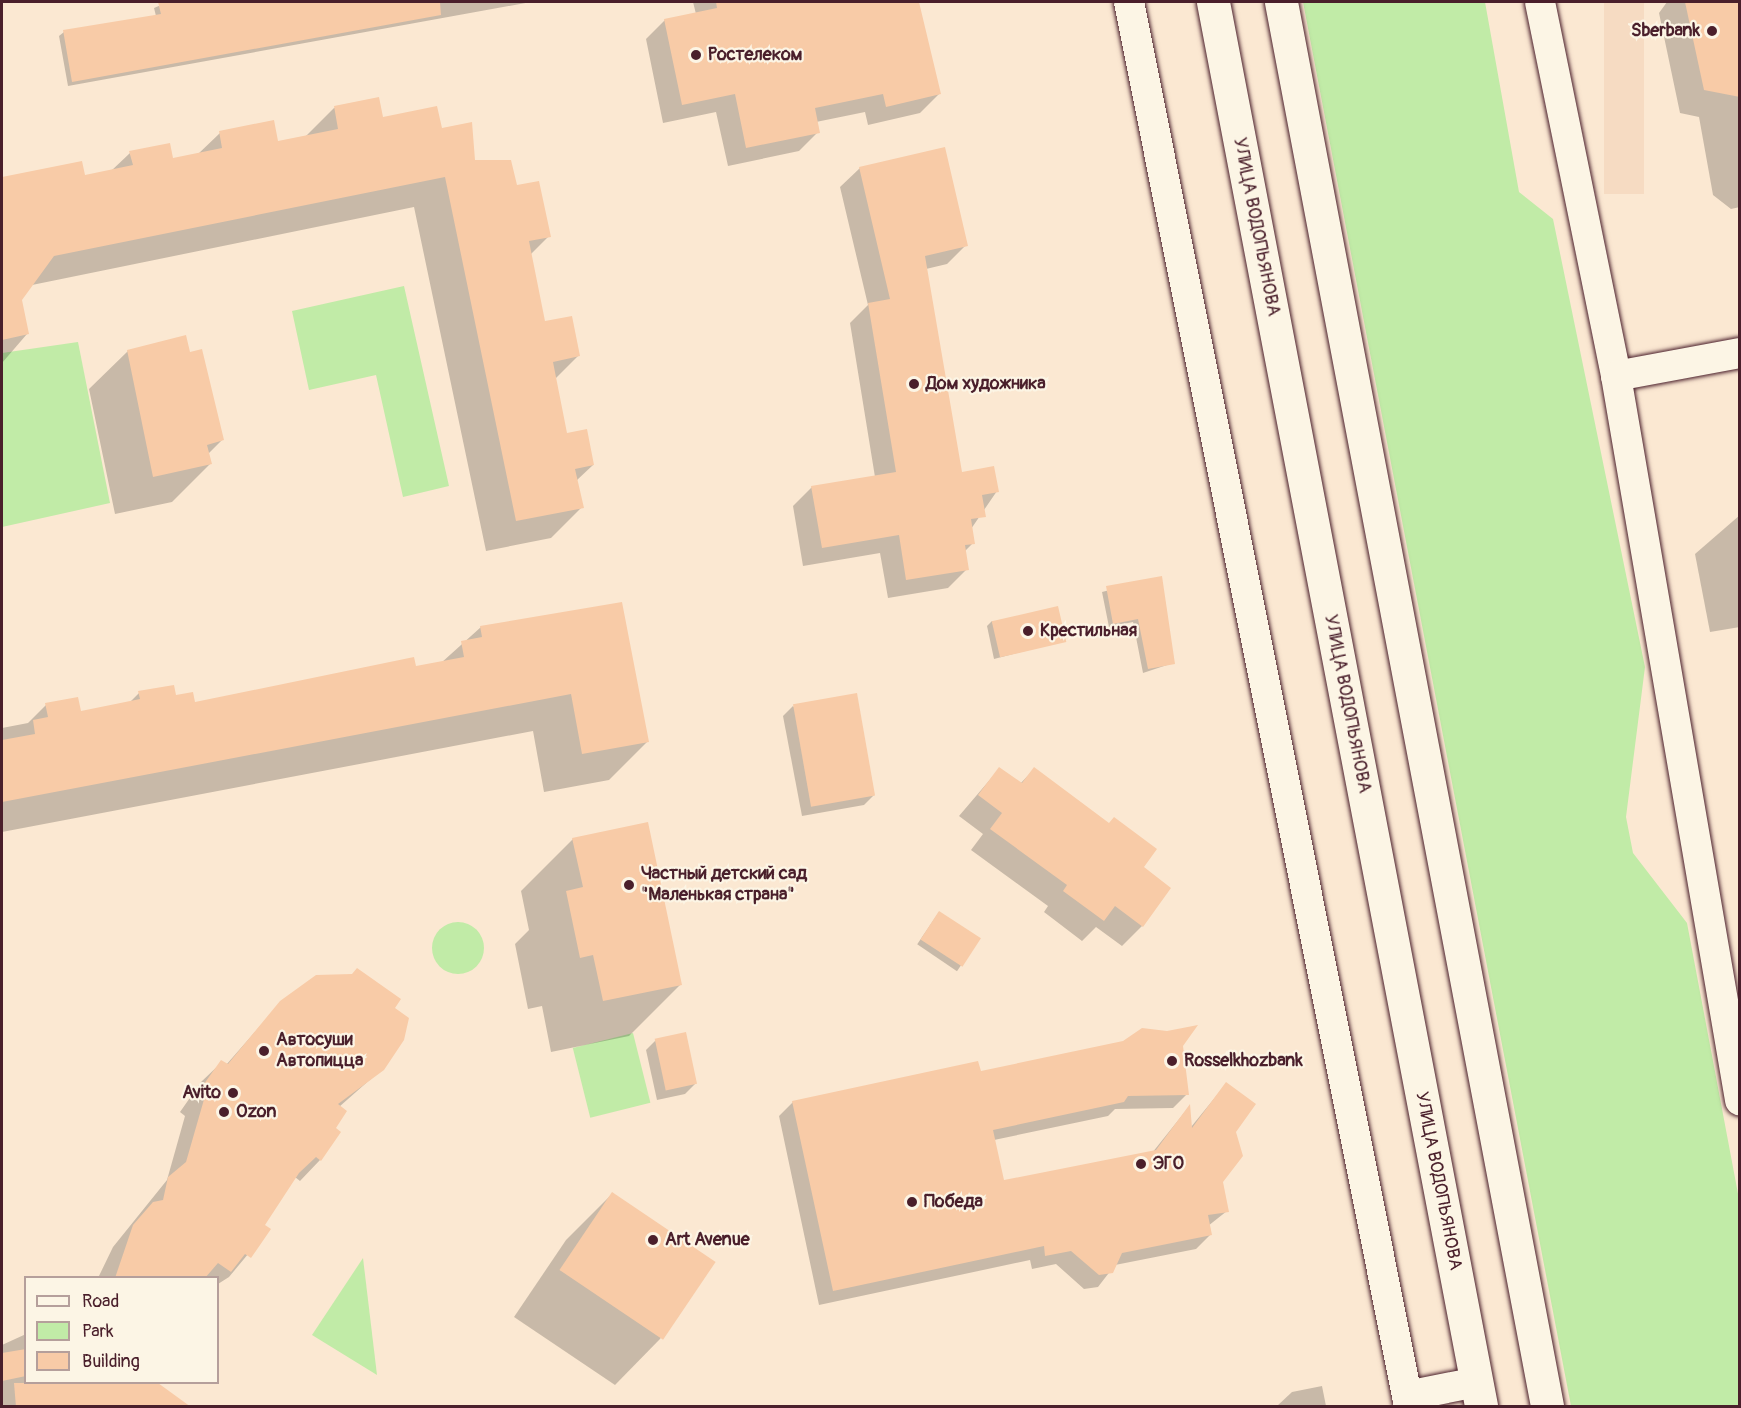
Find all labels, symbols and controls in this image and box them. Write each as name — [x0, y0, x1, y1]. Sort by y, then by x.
place label: Sberbank — [1631, 20, 1700, 42]
marker: Sberbank — [1705, 24, 1719, 38]
place label: Ростелеком — [708, 44, 802, 66]
marker: Ростелеком — [689, 48, 703, 62]
street label: УЛИЦА ВОДОПЬЯНОВА — [1228, 136, 1284, 318]
place label: Дом художника — [926, 373, 1046, 395]
marker: Дом художника — [907, 377, 921, 391]
street label: УЛИЦА ВОДОПЬЯНОВА — [1319, 613, 1375, 795]
place label: Крестильная — [1040, 620, 1137, 642]
marker: Крестильная — [1021, 624, 1035, 638]
place label: Частный детский сад "Маленькая страна" — [641, 864, 807, 906]
marker: Частный детский сад "Маленькая страна" — [622, 878, 636, 892]
place label: Автосуши Автопицца — [276, 1030, 363, 1072]
marker: Автосуши Автопицца — [257, 1044, 271, 1058]
place label: Rosselkhozbank — [1184, 1050, 1303, 1072]
marker: Rosselkhozbank — [1165, 1054, 1179, 1068]
place label: Avito — [182, 1082, 221, 1104]
marker: Avito — [226, 1086, 240, 1100]
street label: УЛИЦА ВОДОПЬЯНОВА — [1410, 1090, 1466, 1272]
place label: Ozon — [236, 1101, 276, 1123]
marker: Ozon — [217, 1105, 231, 1119]
place label: ЭГО — [1153, 1153, 1184, 1175]
marker: ЭГО — [1134, 1157, 1148, 1171]
place label: Победа — [924, 1191, 983, 1213]
marker: Победа — [905, 1195, 919, 1209]
place label: Art Avenue — [665, 1229, 750, 1251]
marker: Art Avenue — [646, 1233, 660, 1247]
legend — [24, 1276, 219, 1384]
text: Road — [82, 1290, 119, 1313]
text: Park — [82, 1320, 114, 1343]
text: Building — [82, 1350, 140, 1373]

